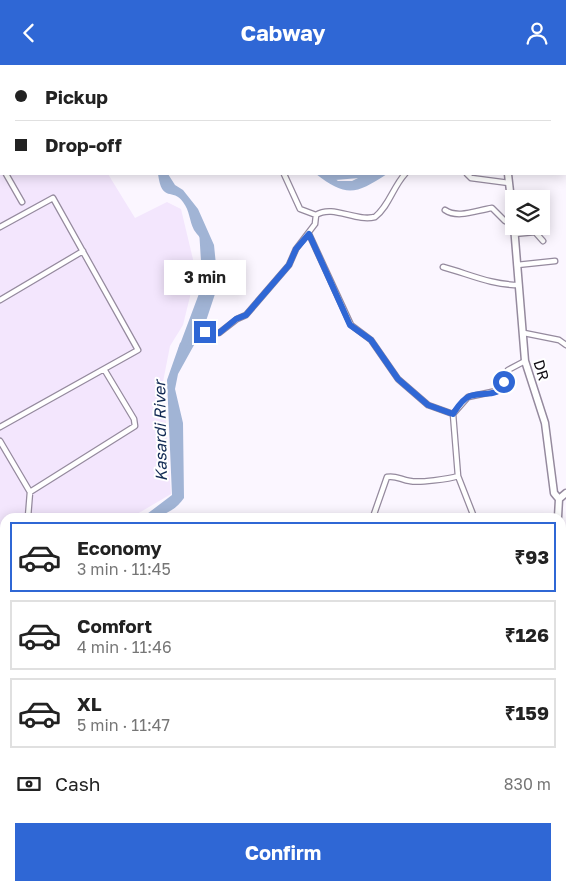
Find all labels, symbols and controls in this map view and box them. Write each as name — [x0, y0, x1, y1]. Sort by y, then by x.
icon: back — [15, 19, 43, 47]
text: Cabway — [240, 19, 326, 46]
icon: person — [523, 19, 551, 47]
text: Pickup — [45, 85, 108, 108]
text: Drop-off — [45, 133, 122, 156]
map controls — [505, 190, 550, 235]
button: layers — [505, 190, 550, 235]
callout: 3 min — [164, 259, 246, 295]
text: 3 min — [184, 267, 226, 287]
route end — [194, 321, 216, 343]
street label: DR — [530, 357, 554, 383]
route start — [493, 371, 515, 393]
water label: Kasardi River — [149, 378, 171, 482]
icon: car — [17, 535, 62, 580]
text: Economy — [77, 536, 162, 559]
text: ₹93 — [514, 545, 549, 568]
text: 3 min · 11:45 — [77, 559, 171, 579]
icon: car — [17, 613, 62, 658]
text: Comfort — [77, 614, 152, 637]
text: ₹126 — [505, 623, 549, 646]
text: 4 min · 11:46 — [77, 637, 172, 657]
icon: car — [17, 691, 62, 736]
text: XL — [77, 692, 102, 715]
text: ₹159 — [505, 701, 549, 724]
text: 5 min · 11:47 — [77, 715, 170, 735]
icon: cash — [15, 770, 43, 798]
text: Cash — [55, 772, 100, 795]
text: 830 m — [504, 774, 551, 794]
button: Confirm — [15, 823, 551, 881]

